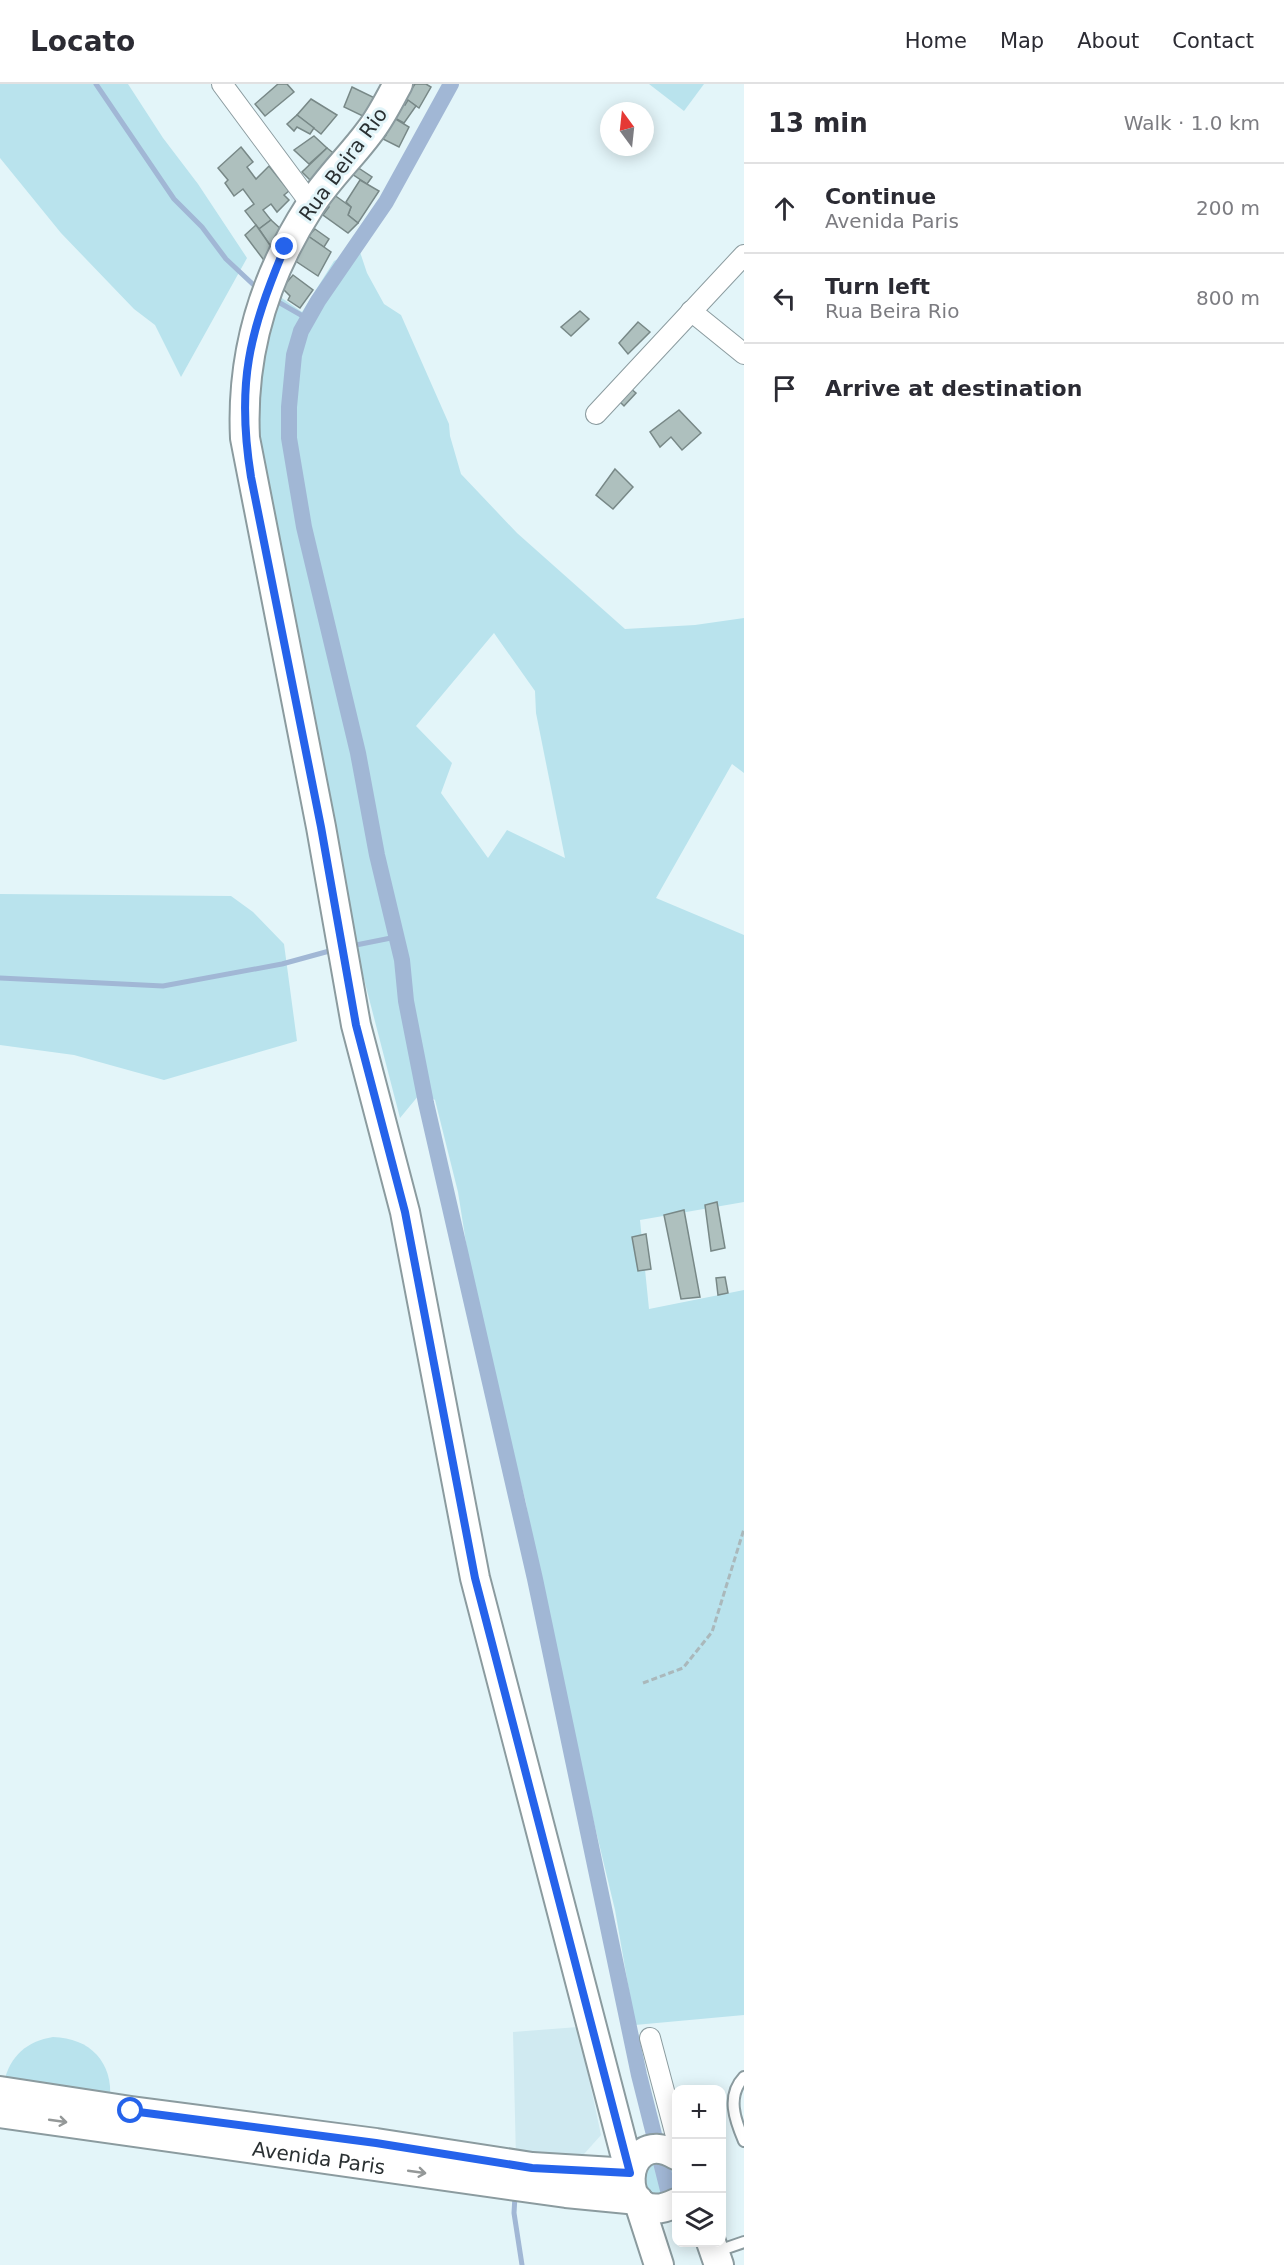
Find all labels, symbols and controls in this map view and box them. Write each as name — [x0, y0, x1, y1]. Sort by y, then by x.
text: Locato — [30, 25, 135, 58]
text: Home — [905, 29, 967, 53]
text: Map — [1000, 29, 1044, 53]
text: About — [1077, 29, 1139, 53]
text: Contact — [1172, 29, 1254, 53]
north arrow — [600, 102, 654, 156]
street label: Rua Beira Rio — [294, 103, 392, 225]
text: 13 min — [768, 108, 868, 138]
text: Walk · 1.0 km — [1124, 111, 1260, 135]
text: Continue — [825, 184, 936, 209]
icon: ahead — [768, 192, 801, 225]
text: 200 m — [1196, 196, 1260, 220]
text: Avenida Paris — [825, 209, 959, 233]
route end — [271, 233, 297, 259]
text: Turn left — [825, 274, 930, 299]
icon: left — [768, 282, 801, 315]
text: 800 m — [1196, 286, 1260, 310]
text: Rua Beira Rio — [825, 299, 959, 323]
icon: arrive — [768, 372, 801, 405]
text: Arrive at destination — [825, 376, 1082, 401]
map controls — [672, 2085, 726, 2247]
button: + — [672, 2085, 726, 2139]
route start — [117, 2097, 143, 2123]
one-way arrow — [48, 2116, 67, 2127]
street label: Avenida Paris — [251, 2137, 387, 2179]
button: − — [672, 2139, 726, 2193]
one-way arrow — [407, 2167, 427, 2178]
button: layers — [672, 2193, 726, 2247]

